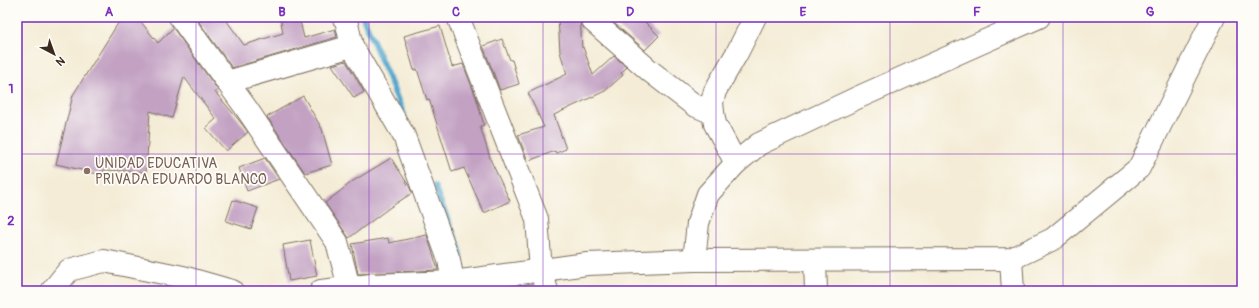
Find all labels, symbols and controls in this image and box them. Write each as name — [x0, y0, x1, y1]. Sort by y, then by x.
text: A — [105, 4, 114, 20]
text: B — [278, 4, 286, 20]
text: C — [452, 4, 460, 20]
text: D — [626, 4, 634, 20]
text: E — [800, 4, 807, 20]
text: F — [973, 4, 981, 20]
text: G — [1146, 4, 1155, 20]
north arrow — [34, 34, 74, 74]
text: N — [53, 54, 67, 69]
text: 1 — [8, 81, 14, 97]
place label: UNIDAD EDUCATIVA PRIVADA EDUARDO BLANCO — [95, 155, 267, 188]
marker: UNIDAD EDUCATIVA PRIVADA EDUARDO BLANCO — [82, 166, 92, 176]
text: 2 — [7, 213, 15, 229]

